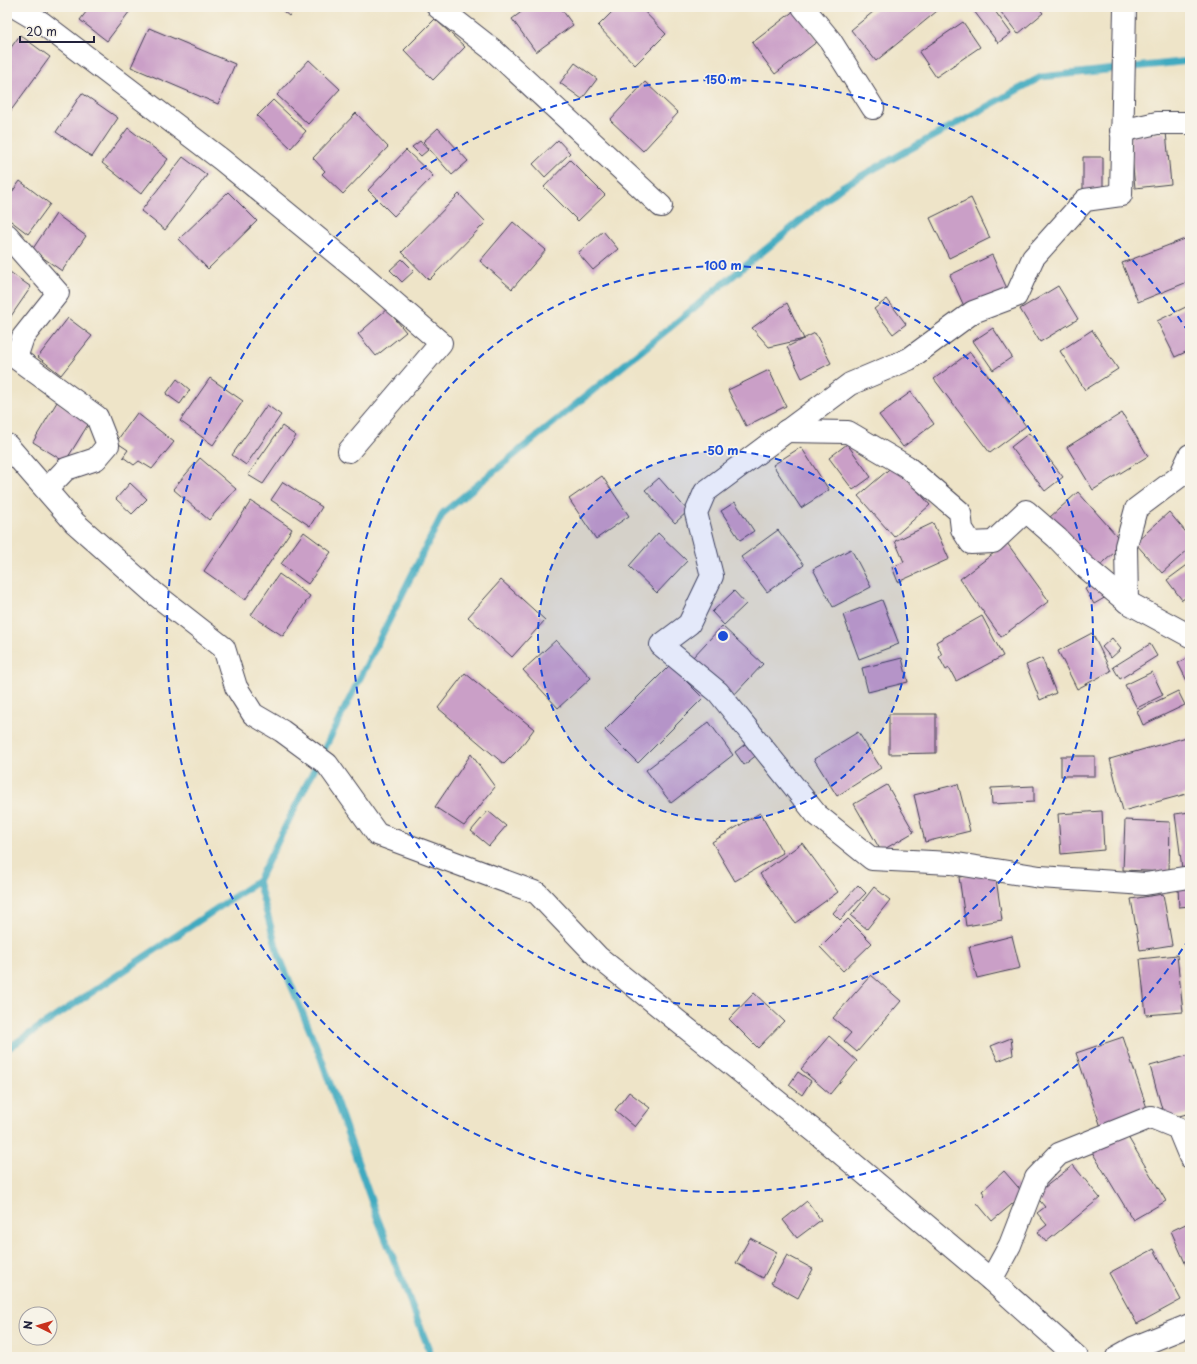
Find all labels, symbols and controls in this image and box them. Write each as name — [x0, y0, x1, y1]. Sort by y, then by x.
scale bar — [20, 18, 94, 44]
text: 20 m — [26, 22, 57, 40]
text: 150 m — [705, 70, 741, 88]
text: 100 m — [704, 256, 742, 274]
text: 50 m — [707, 441, 739, 459]
centre of rings — [716, 629, 730, 643]
north arrow — [18, 1306, 58, 1346]
text: N — [19, 1320, 36, 1330]

